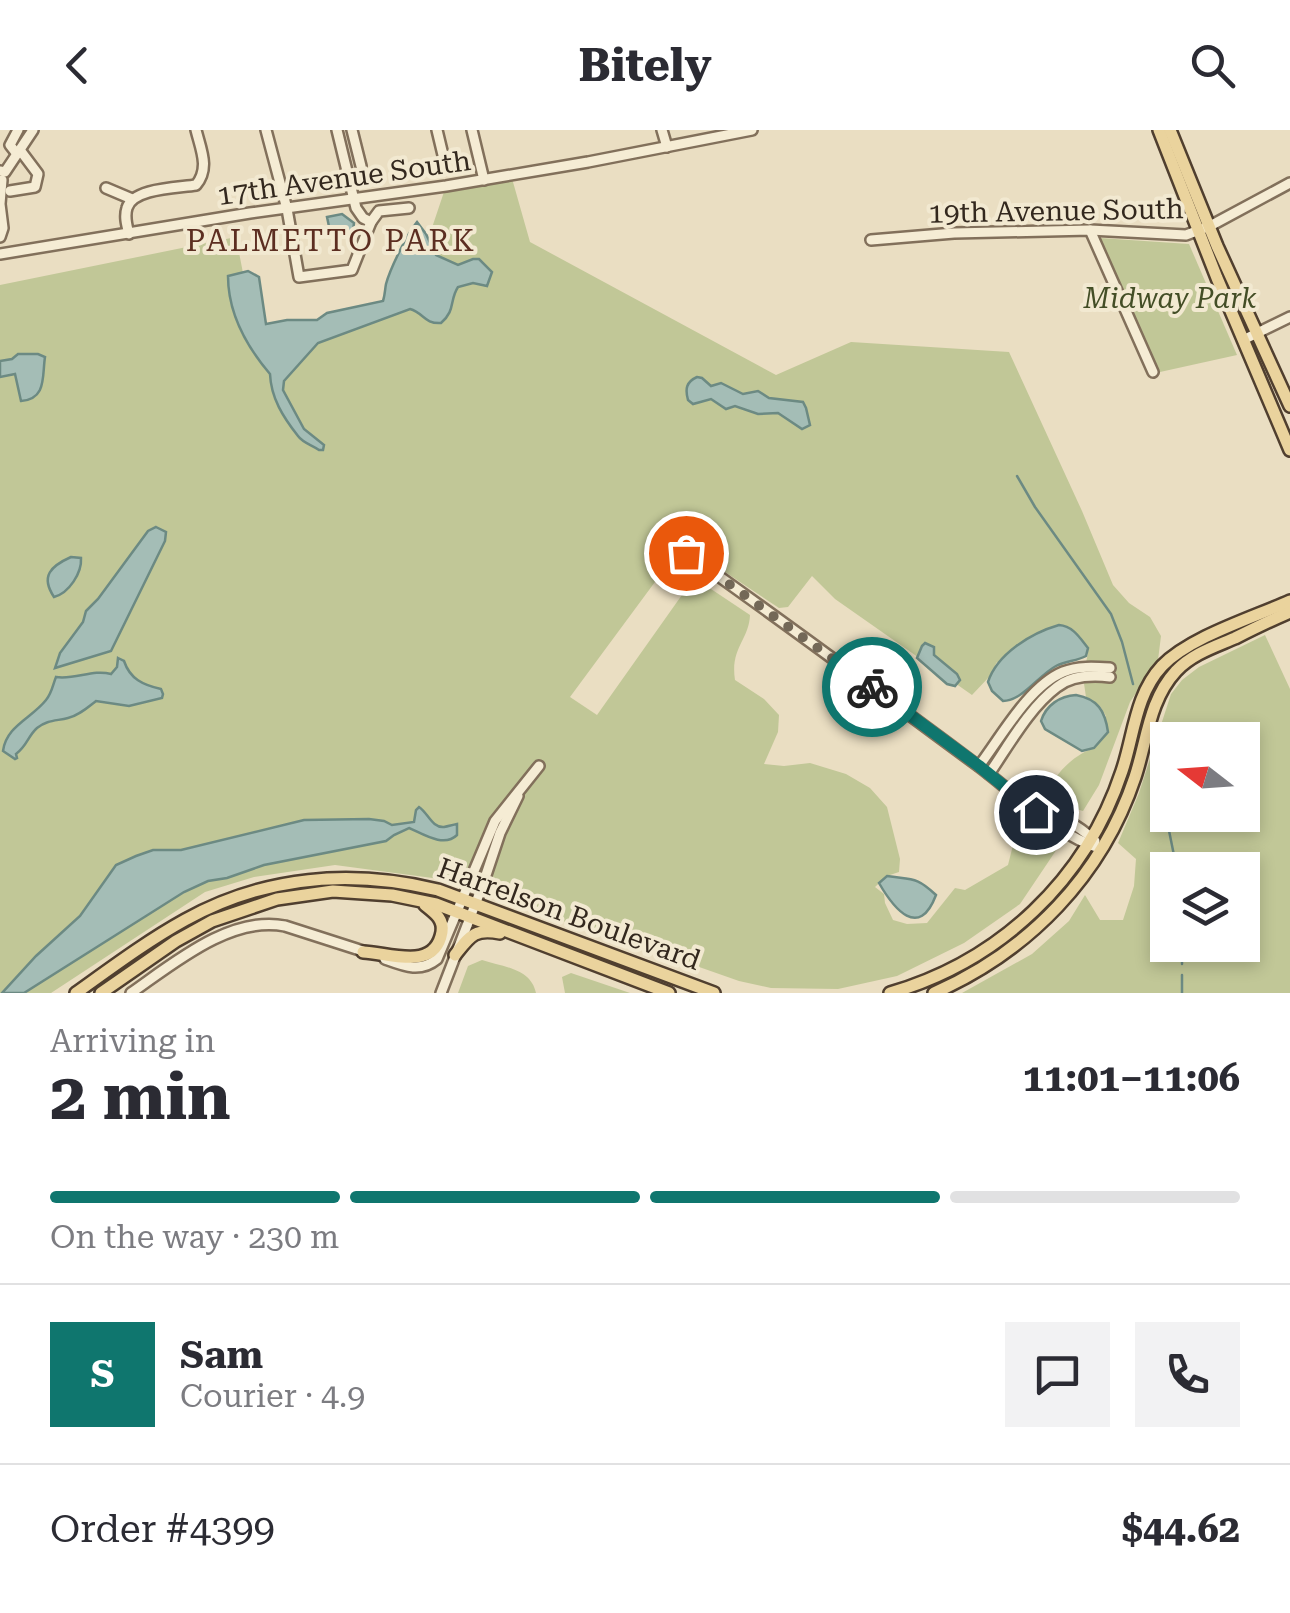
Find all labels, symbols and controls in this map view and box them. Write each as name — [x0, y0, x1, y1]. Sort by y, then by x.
icon: back — [50, 38, 105, 93]
icon: search — [1185, 38, 1240, 93]
text: Bitely — [578, 39, 712, 92]
street label: 17th Avenue South — [215, 144, 473, 212]
street label: 19th Avenue South — [928, 192, 1184, 230]
district label: PALMETTO PARK — [186, 223, 476, 258]
park label: Midway Park — [1083, 282, 1257, 315]
pin — [644, 511, 729, 596]
icon: bag — [659, 526, 714, 581]
courier — [822, 637, 922, 737]
icon: bike — [845, 660, 900, 715]
north arrow — [1150, 722, 1260, 832]
map controls — [1150, 722, 1260, 962]
pin — [994, 770, 1079, 855]
icon: home — [1009, 785, 1064, 840]
street label: Harrelson Boulevard — [433, 851, 705, 977]
button: layers — [1150, 852, 1260, 962]
text: Arriving in — [50, 1022, 215, 1060]
text: 11:01–11:06 — [1023, 1056, 1240, 1100]
text: 2 min — [50, 1059, 231, 1135]
text: On the way · 230 m — [50, 1218, 339, 1256]
button: chat — [1005, 1322, 1110, 1427]
button: phone — [1135, 1322, 1240, 1427]
text: Sam — [180, 1333, 263, 1377]
text: S — [91, 1352, 114, 1396]
text: Courier · 4.9 — [180, 1377, 365, 1415]
text: Order #4399 — [50, 1507, 275, 1551]
text: $44.62 — [1122, 1507, 1240, 1551]

